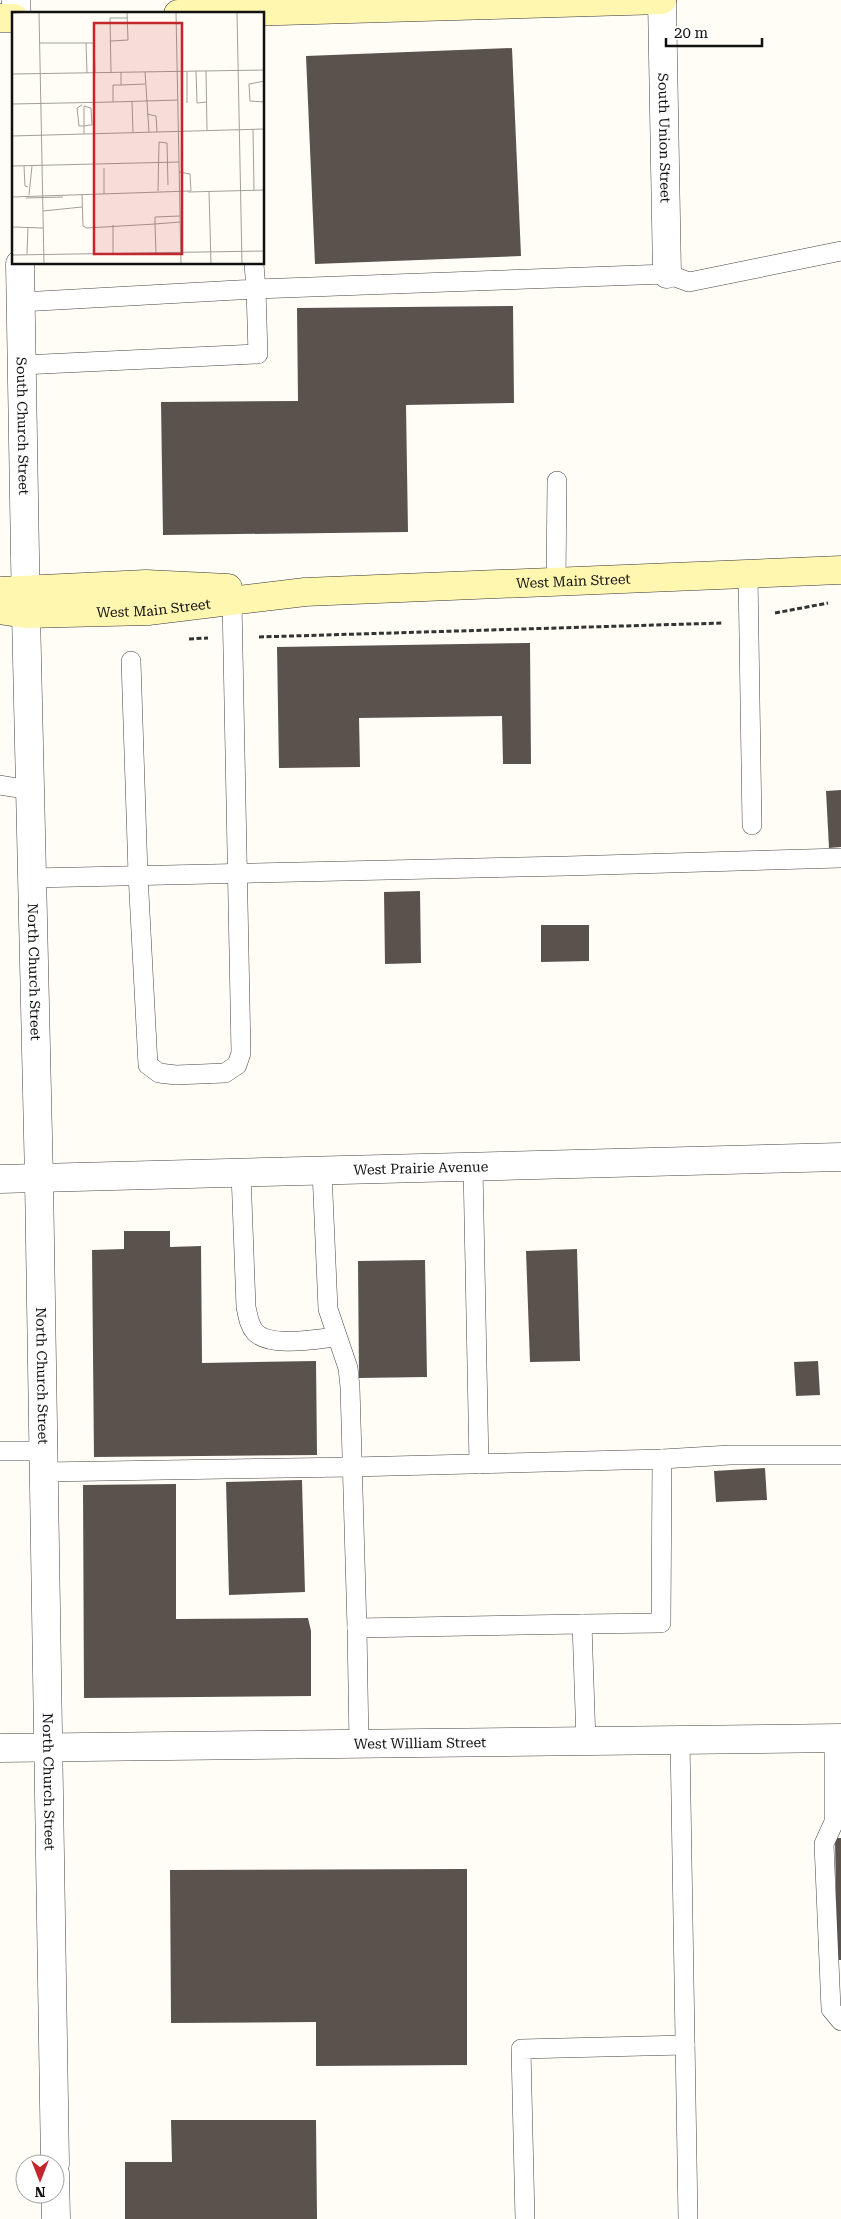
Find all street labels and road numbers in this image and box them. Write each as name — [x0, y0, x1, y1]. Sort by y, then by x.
street label: South Union Street — [655, 73, 674, 203]
street label: South Church Street — [14, 357, 32, 495]
street label: West Main Street — [516, 571, 631, 591]
street label: West Main Street — [96, 595, 212, 620]
street label: North Church Street — [25, 903, 44, 1041]
street label: West Prairie Avenue — [353, 1158, 489, 1178]
street label: North Church Street — [33, 1307, 51, 1445]
street label: North Church Street — [40, 1713, 58, 1851]
street label: West William Street — [354, 1734, 486, 1752]

